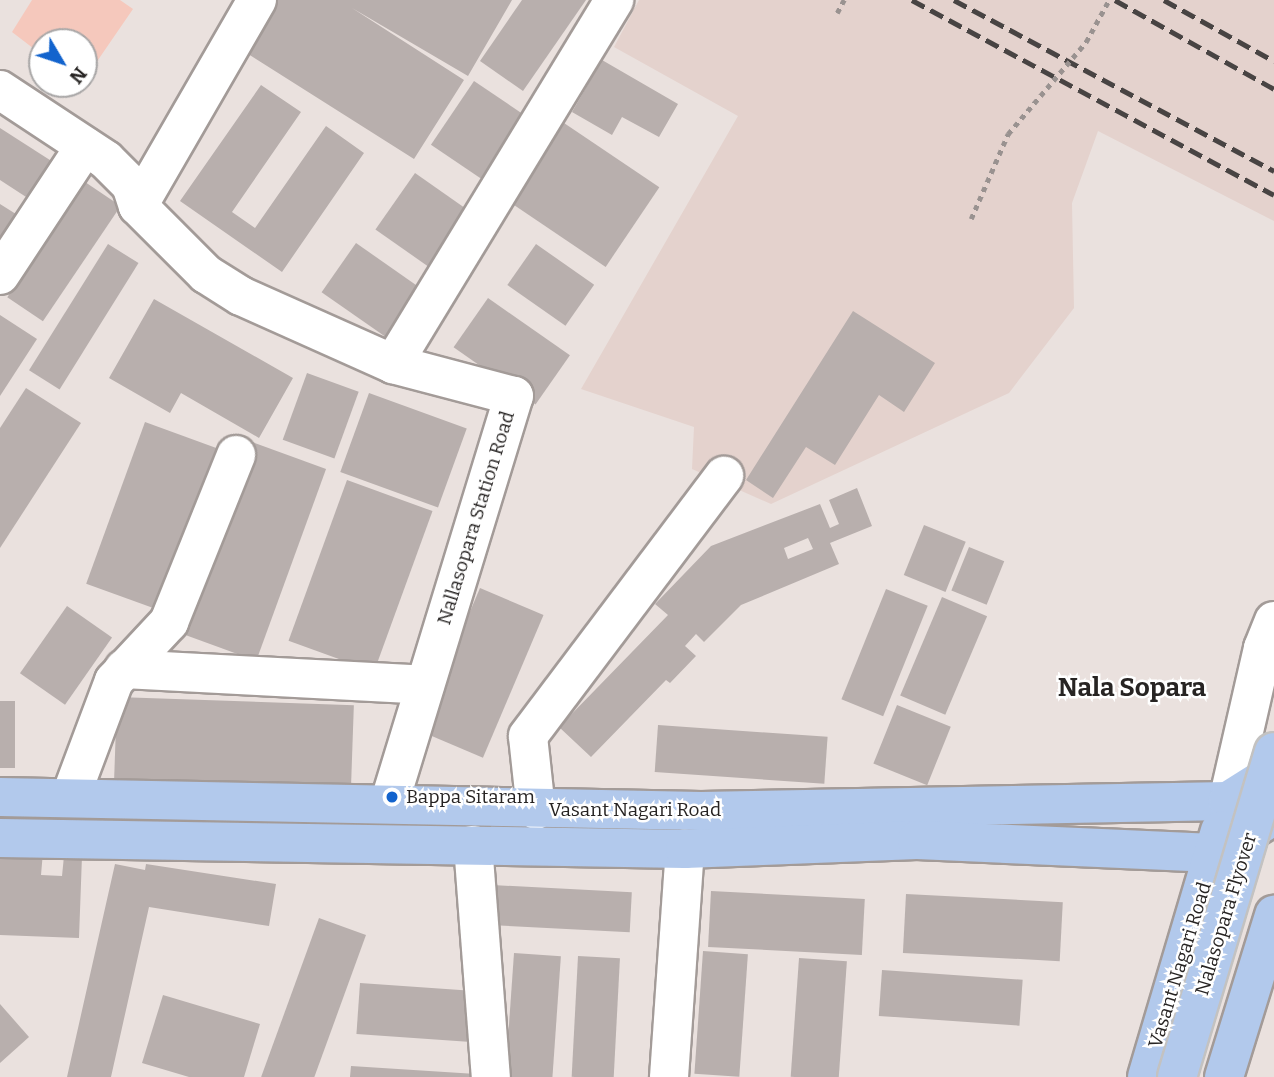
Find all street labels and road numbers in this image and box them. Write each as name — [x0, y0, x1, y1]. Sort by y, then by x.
street label: Nallasopara Station Road — [433, 408, 519, 628]
street label: Vasant Nagari Road — [549, 799, 721, 821]
street label: Nalasopara Flyover — [1190, 830, 1262, 998]
street label: Vasant Nagari Road — [1144, 879, 1216, 1051]

